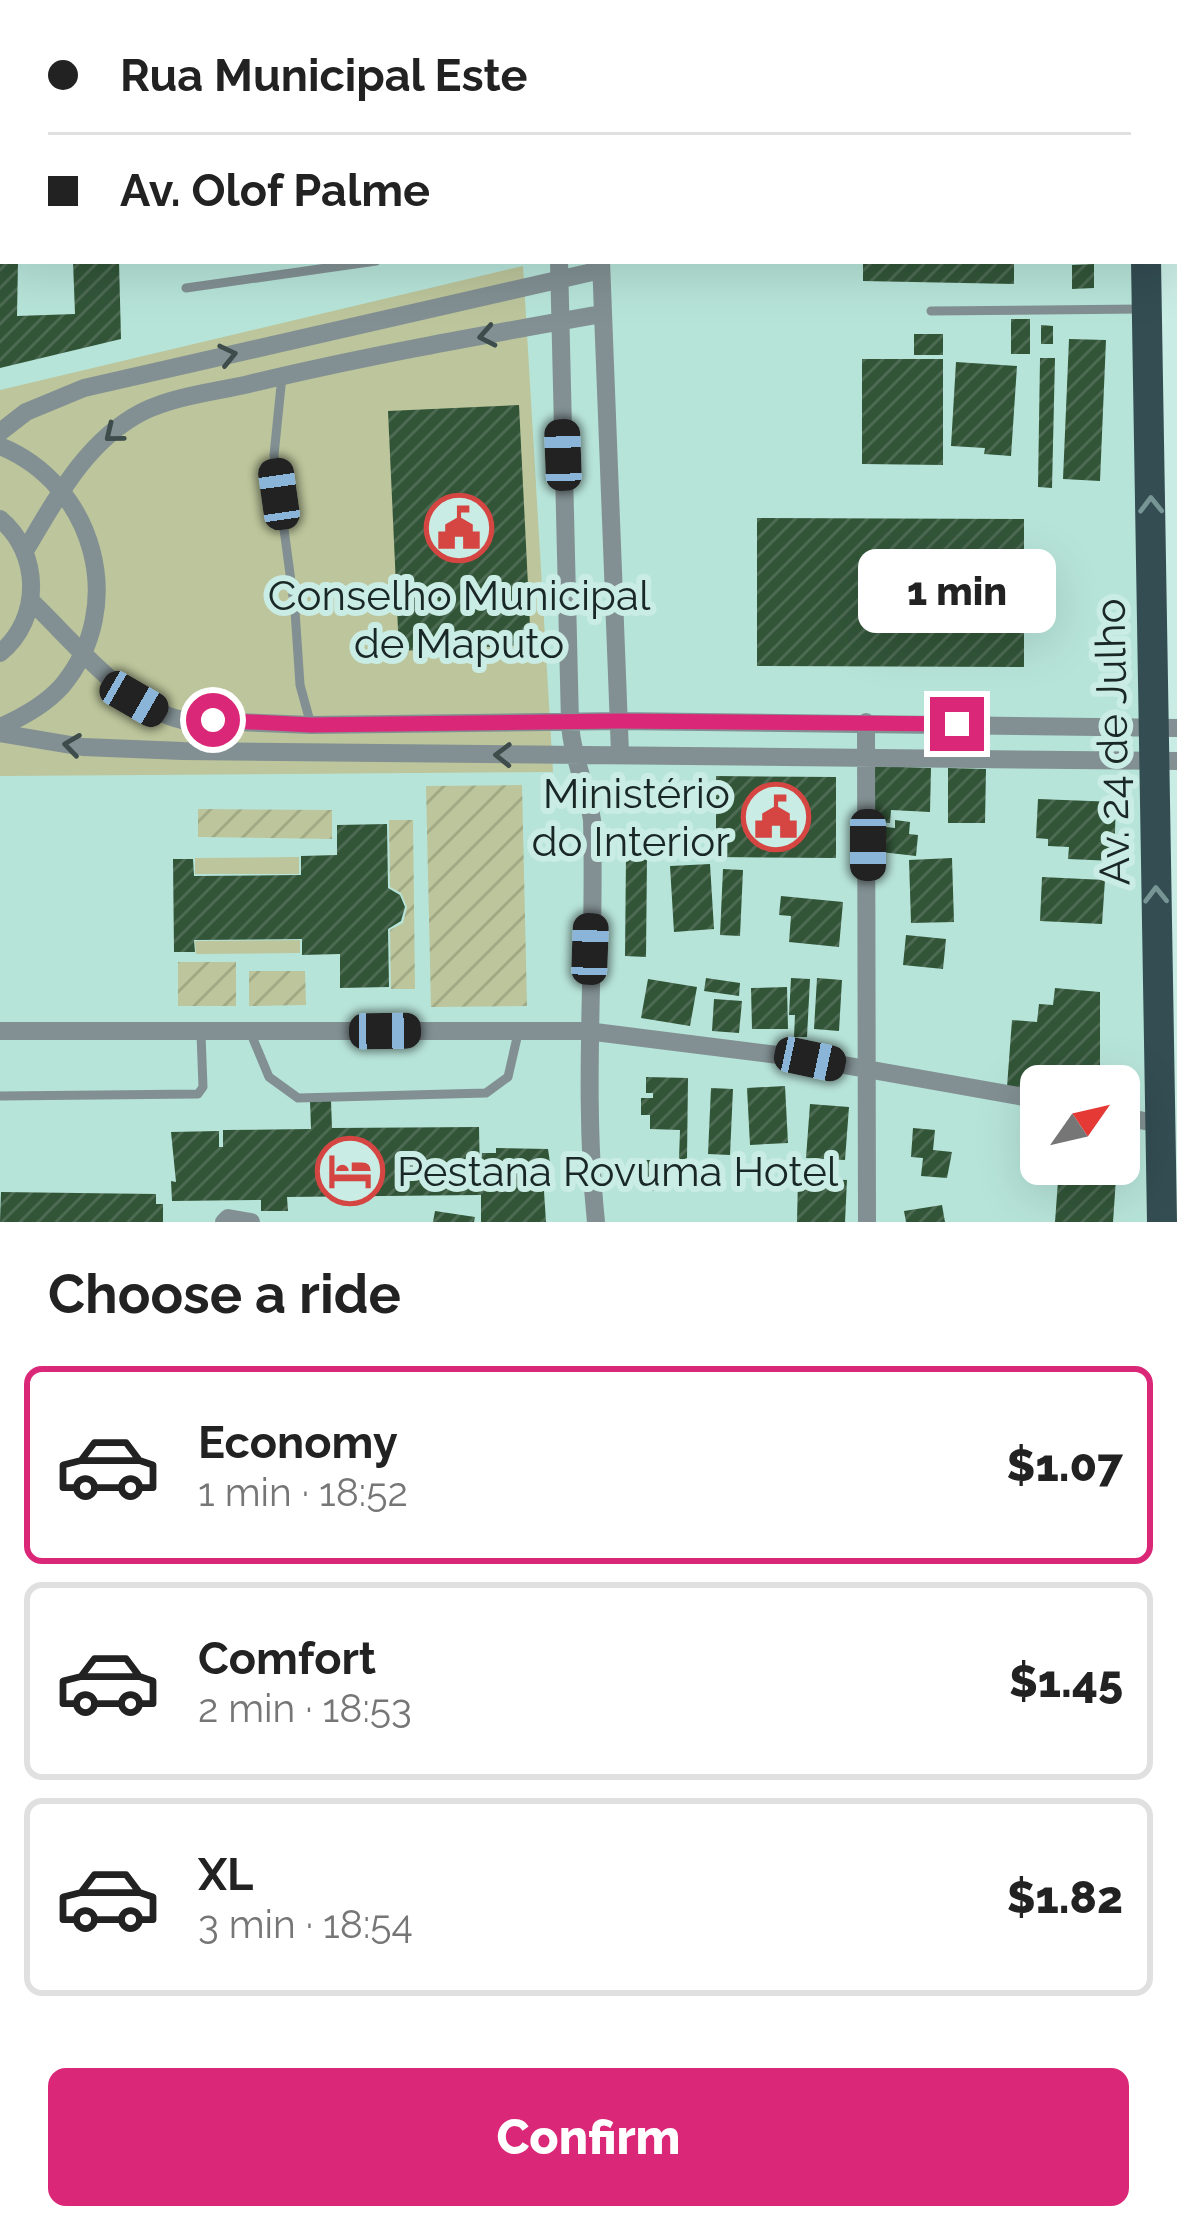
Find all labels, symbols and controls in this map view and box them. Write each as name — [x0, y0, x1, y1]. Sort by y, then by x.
text: Rua Municipal Este — [120, 49, 527, 102]
text: Av. Olof Palme — [120, 164, 430, 217]
one-way arrow — [477, 322, 497, 348]
one-way arrow — [217, 344, 237, 369]
car — [544, 418, 582, 492]
one-way arrow — [104, 420, 126, 441]
car — [256, 456, 302, 532]
public building icon: Conselho Municipal de Maputo — [424, 493, 494, 563]
one-way arrow — [1138, 495, 1164, 514]
callout: 1 min — [858, 550, 1056, 634]
text: 1 min — [907, 568, 1007, 614]
place label: Conselho Municipal de Maputo — [268, 571, 651, 668]
street label: Av. 24 de Julho — [1086, 598, 1139, 886]
car — [94, 665, 174, 733]
route start — [186, 693, 240, 747]
route end — [930, 697, 984, 751]
one-way arrow — [62, 733, 81, 759]
one-way arrow — [493, 742, 511, 768]
place label: Ministério do Interior — [531, 769, 730, 866]
public building icon: Ministério do Interior — [741, 782, 811, 852]
car — [850, 809, 886, 881]
one-way arrow — [1143, 885, 1169, 904]
car — [571, 912, 609, 986]
car — [349, 1012, 421, 1050]
car — [771, 1034, 849, 1084]
north arrow — [1020, 1065, 1140, 1185]
map controls — [1020, 1065, 1140, 1185]
hotel icon: Pestana Rovuma Hotel — [315, 1136, 385, 1206]
place label: Pestana Rovuma Hotel — [397, 1147, 839, 1196]
text: Choose a ride — [48, 1262, 401, 1326]
icon: car — [54, 1411, 162, 1519]
text: Economy — [198, 1416, 398, 1469]
text: $1.07 — [1007, 1439, 1123, 1492]
text: 1 min · 18:52 — [198, 1469, 408, 1515]
icon: car — [54, 1627, 162, 1735]
text: Comfort — [198, 1632, 376, 1685]
text: $1.45 — [1009, 1655, 1123, 1708]
text: 2 min · 18:53 — [198, 1685, 412, 1731]
icon: car — [54, 1843, 162, 1951]
text: XL — [198, 1848, 253, 1901]
text: $1.82 — [1007, 1871, 1123, 1924]
text: 3 min · 18:54 — [198, 1901, 413, 1947]
button: Confirm — [48, 2068, 1129, 2206]

